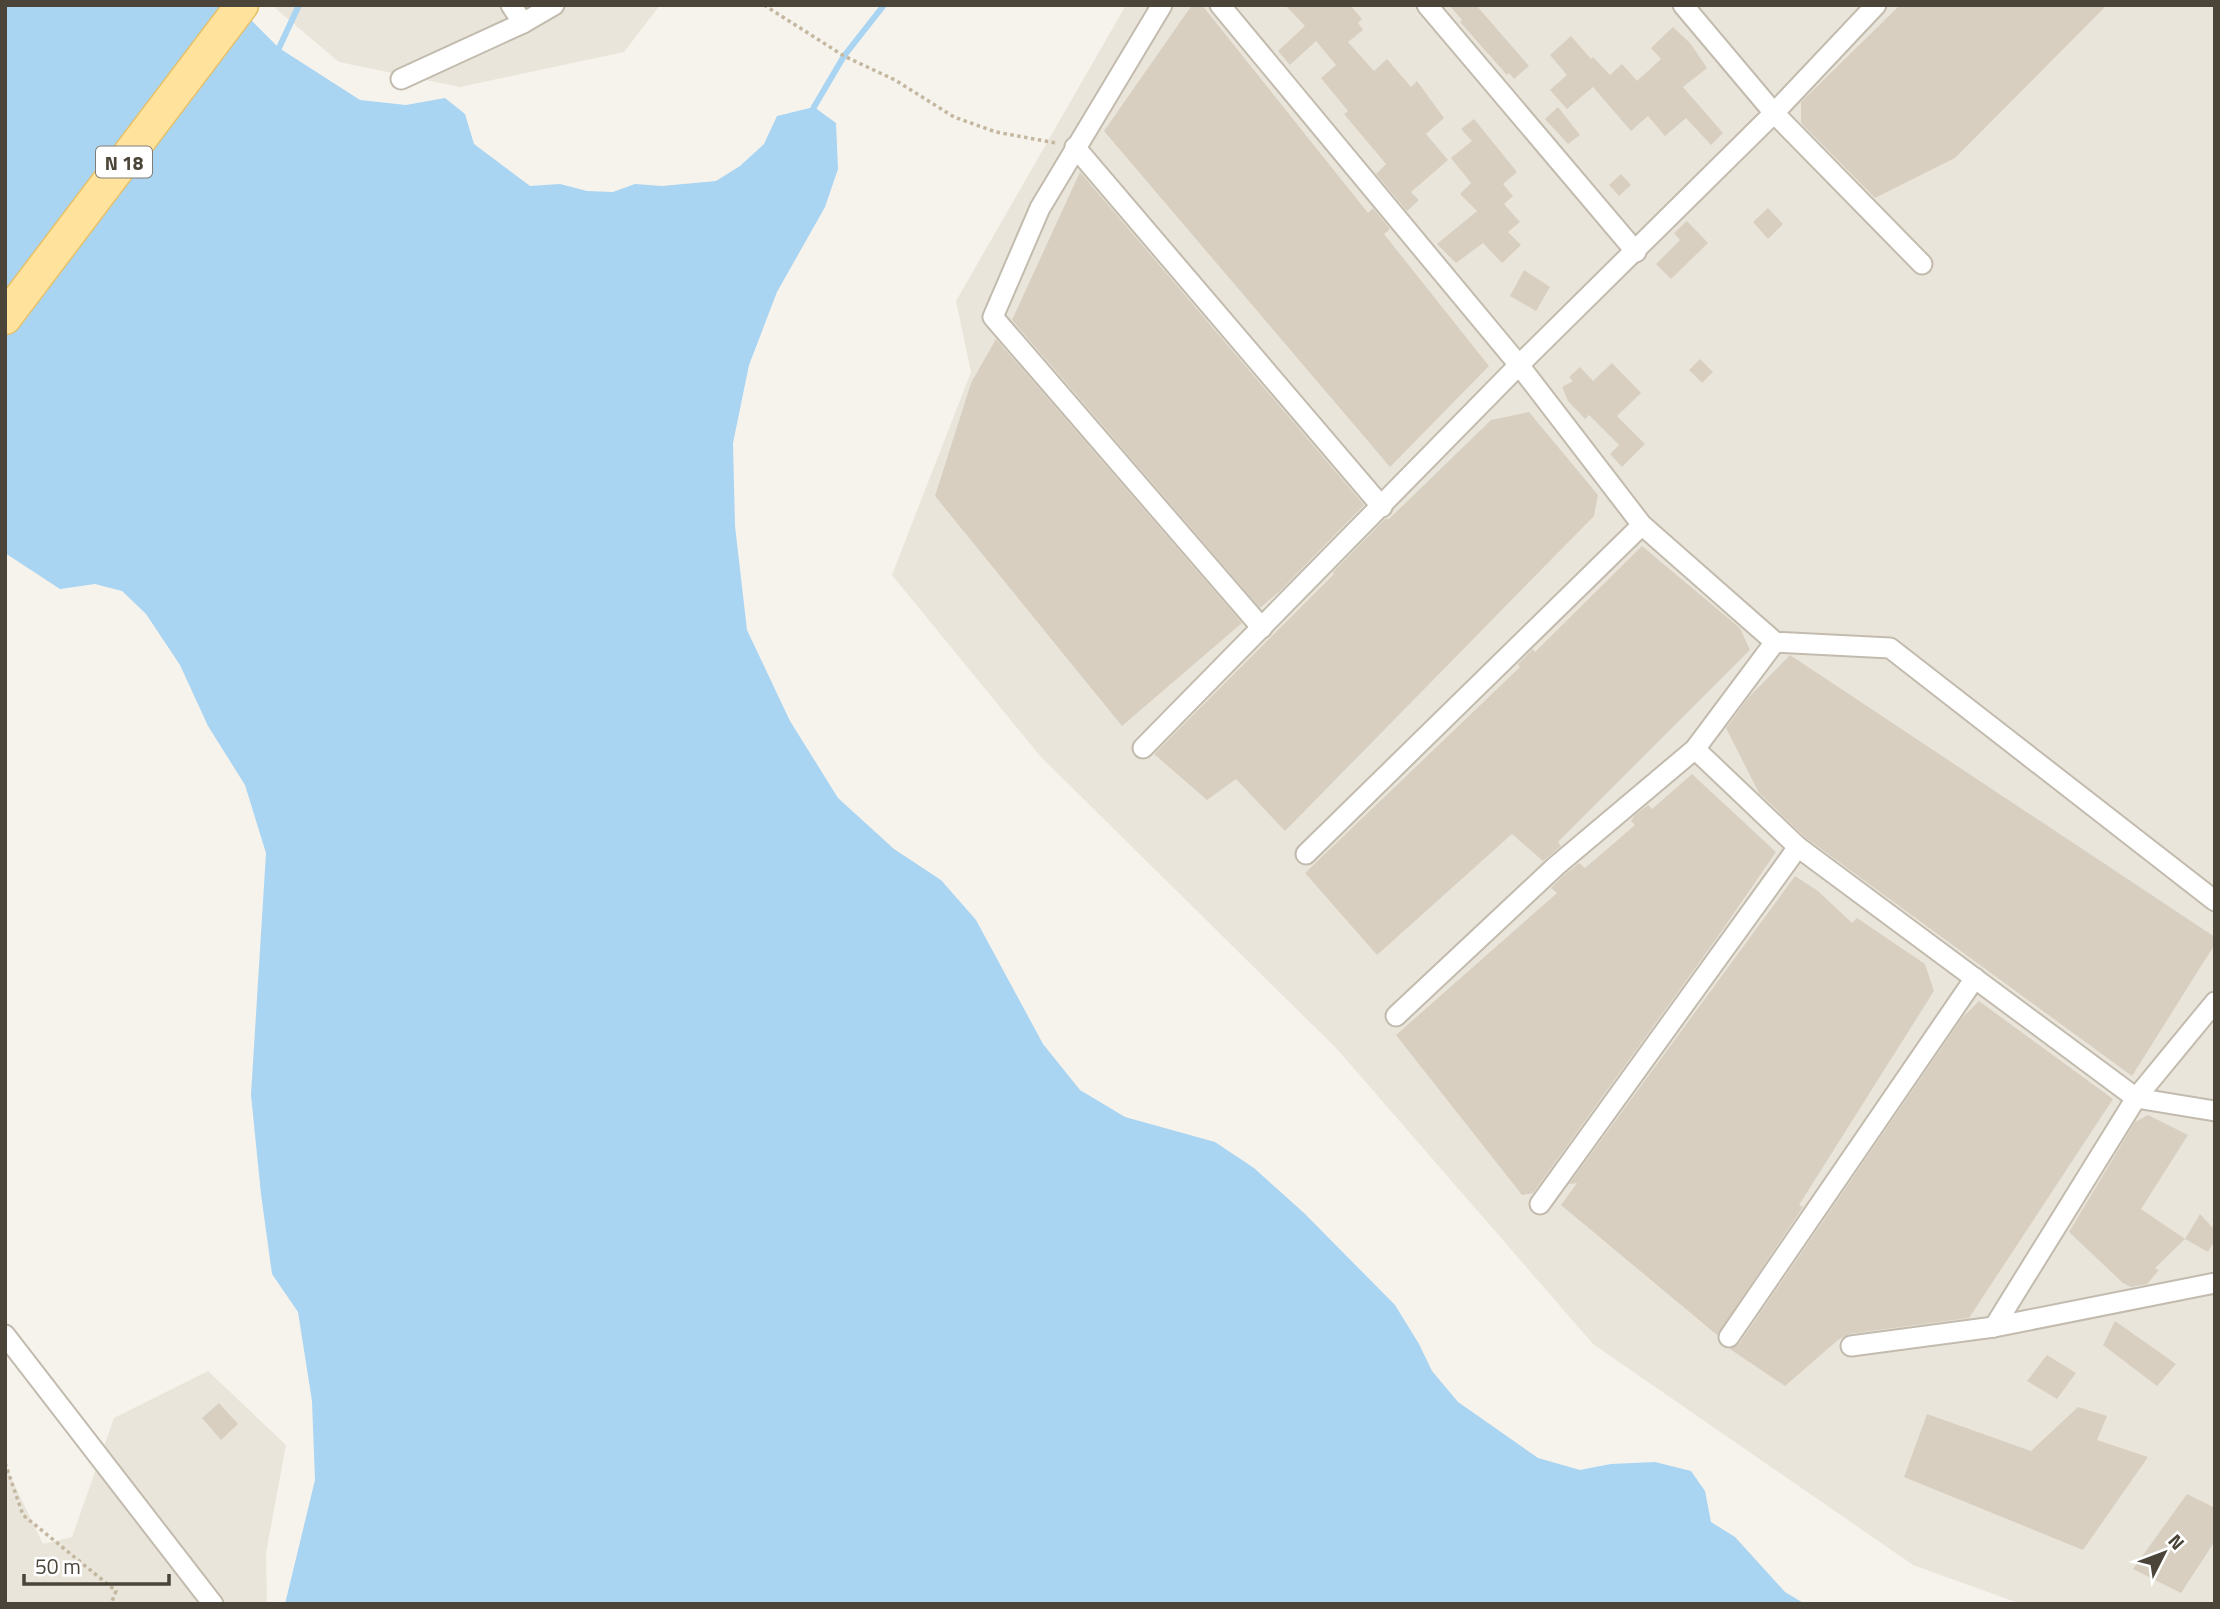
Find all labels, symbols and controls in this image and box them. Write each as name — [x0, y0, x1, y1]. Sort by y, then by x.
road number: N 18 — [96, 146, 152, 178]
north arrow — [2129, 1518, 2199, 1588]
text: N — [2162, 1527, 2192, 1556]
scale bar — [24, 1542, 170, 1586]
text: 50 m — [35, 1550, 81, 1582]

